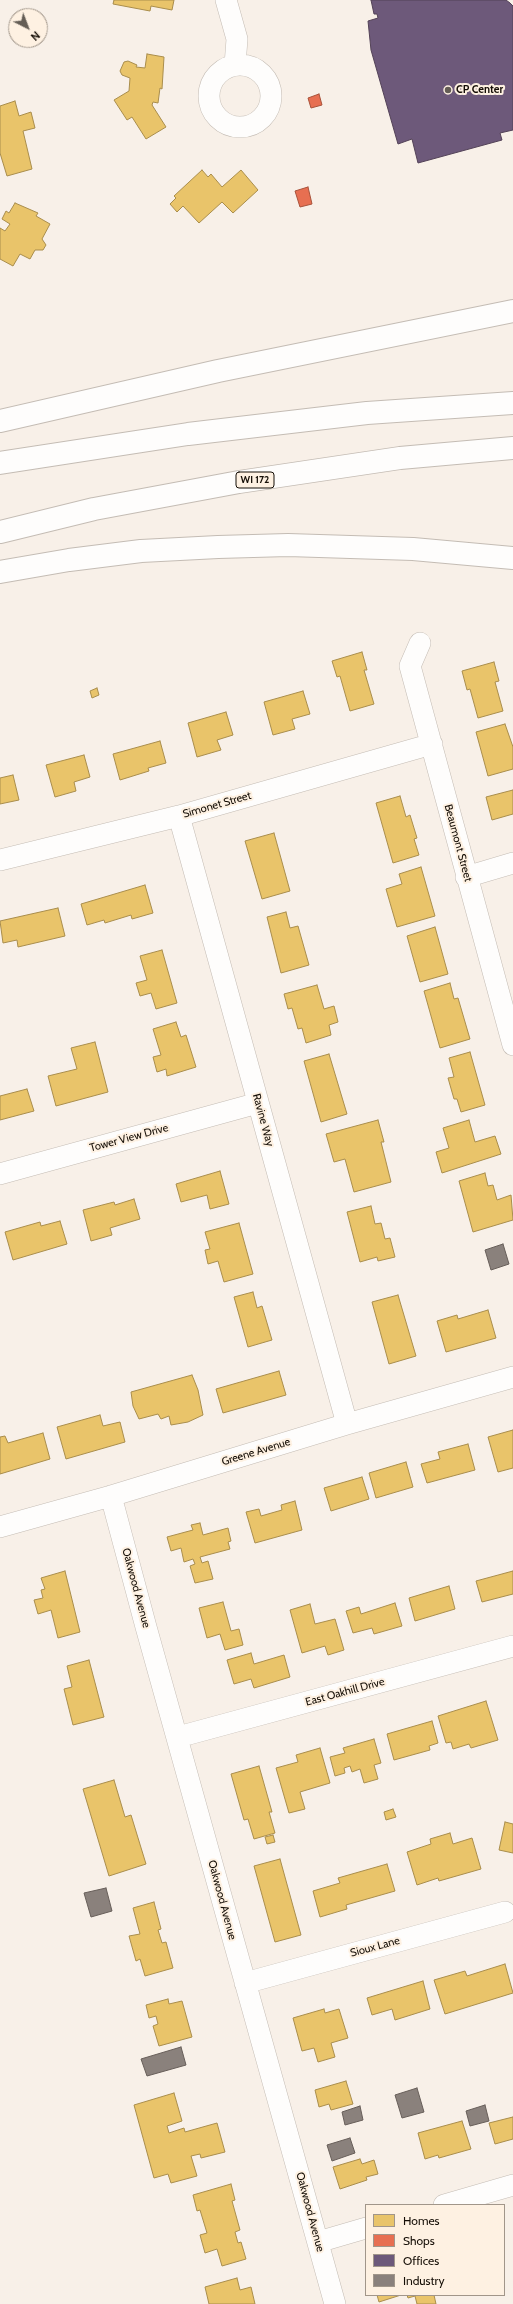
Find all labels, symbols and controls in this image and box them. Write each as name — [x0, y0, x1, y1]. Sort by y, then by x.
north arrow — [8, 8, 48, 48]
text: N — [28, 28, 43, 44]
place label: CP Center — [456, 83, 503, 97]
marker: CP Center — [443, 85, 453, 95]
road number: WI 172 — [236, 472, 274, 488]
street label: Simonet Street — [181, 789, 253, 821]
street label: Beaumont Street — [441, 803, 475, 883]
street label: Ravine Way — [250, 1092, 276, 1148]
street label: Tower View Drive — [88, 1121, 170, 1155]
street label: Greene Avenue — [220, 1435, 292, 1469]
street label: Oakwood Avenue — [119, 1547, 153, 1629]
street label: East Oakhill Drive — [304, 1675, 386, 1709]
street label: Oakwood Avenue — [205, 1859, 239, 1941]
street label: Sioux Lane — [349, 1934, 401, 1960]
street label: Oakwood Avenue — [293, 2171, 327, 2253]
legend — [365, 2204, 505, 2296]
text: Homes — [403, 2213, 440, 2228]
text: Shops — [403, 2233, 435, 2248]
text: Offices — [403, 2253, 439, 2268]
text: Industry — [403, 2273, 444, 2288]

